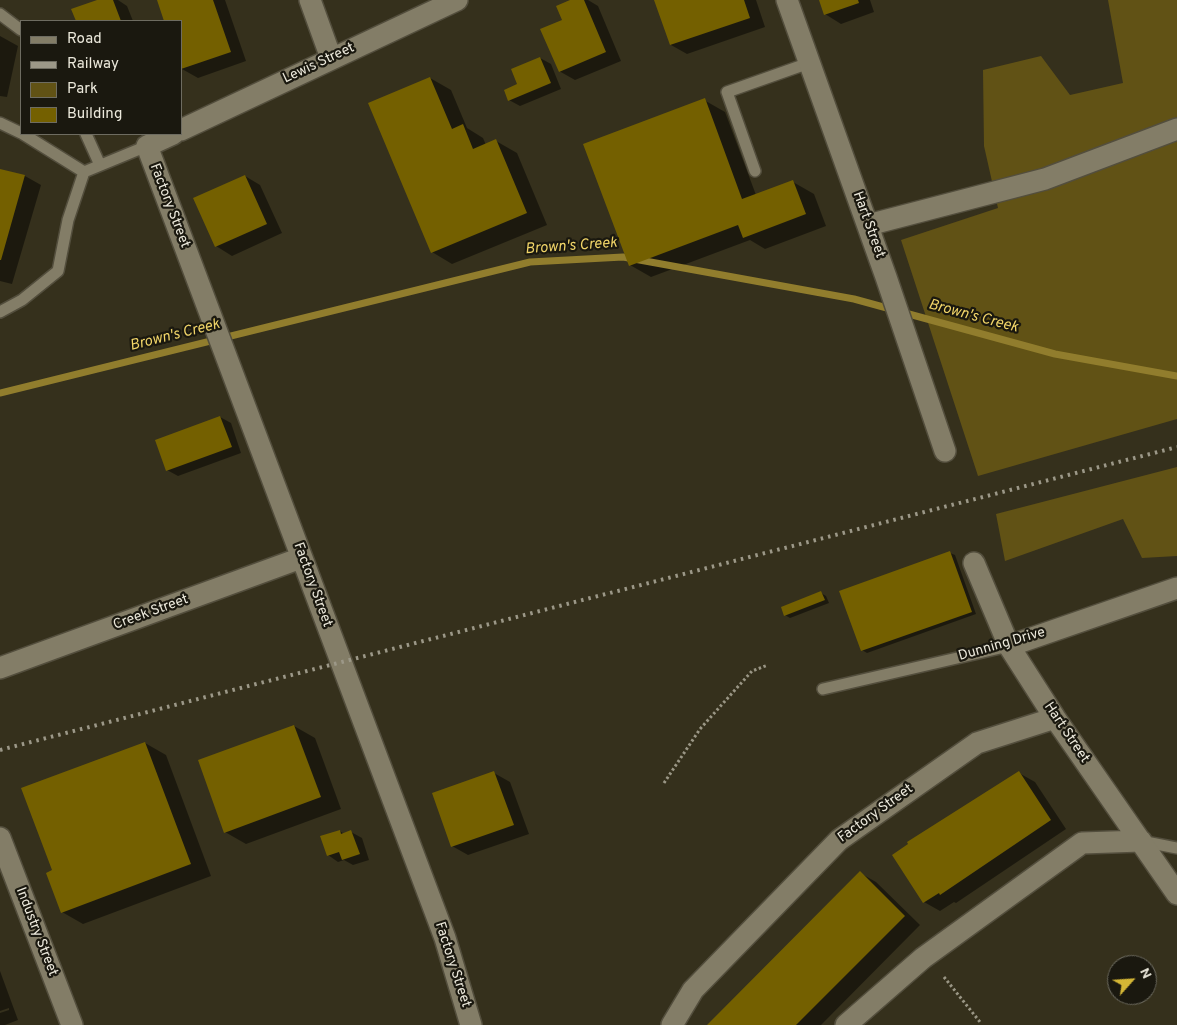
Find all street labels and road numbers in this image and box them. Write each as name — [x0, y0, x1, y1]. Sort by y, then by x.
street label: Lewis Street — [280, 40, 358, 88]
street label: Factory Street — [145, 161, 193, 251]
street label: Hart Street — [848, 189, 888, 261]
street label: Factory Street — [289, 540, 335, 630]
street label: Creek Street — [111, 592, 191, 634]
street label: Dunning Drive — [957, 625, 1047, 665]
street label: Hart Street — [1040, 699, 1092, 767]
street label: Factory Street — [835, 781, 917, 847]
street label: Industry Street — [11, 885, 61, 979]
street label: Factory Street — [430, 920, 474, 1010]

